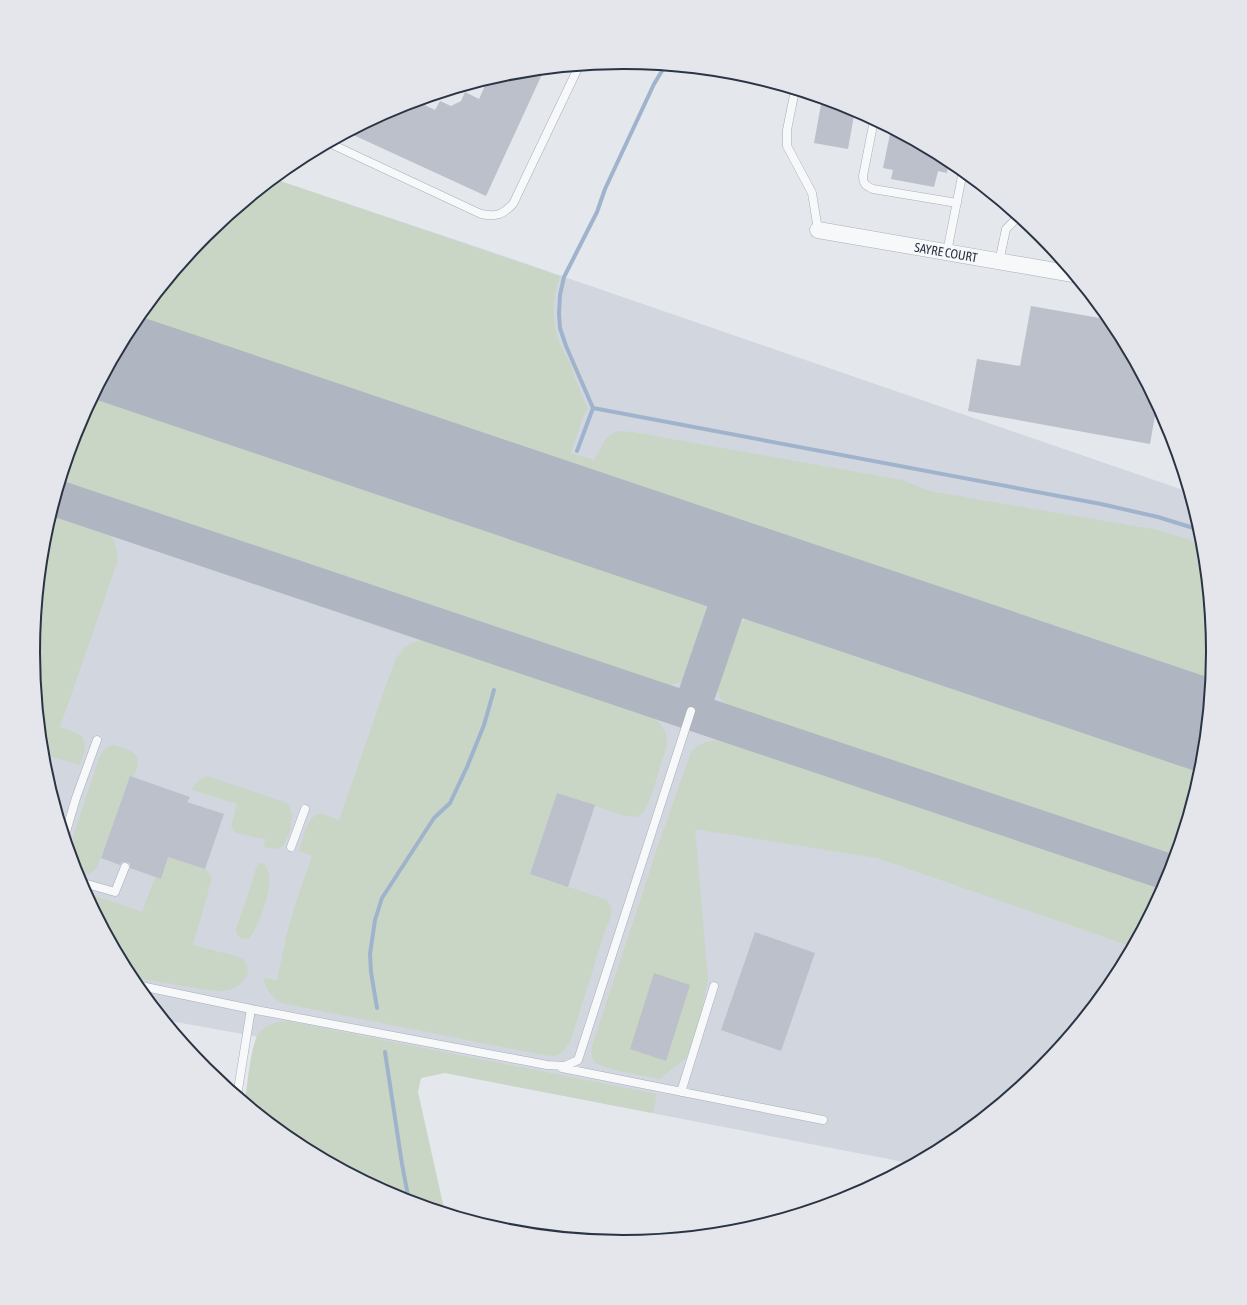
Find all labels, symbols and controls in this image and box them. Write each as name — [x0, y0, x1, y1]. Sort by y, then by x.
street label: SAYRE COURT — [913, 239, 979, 265]

